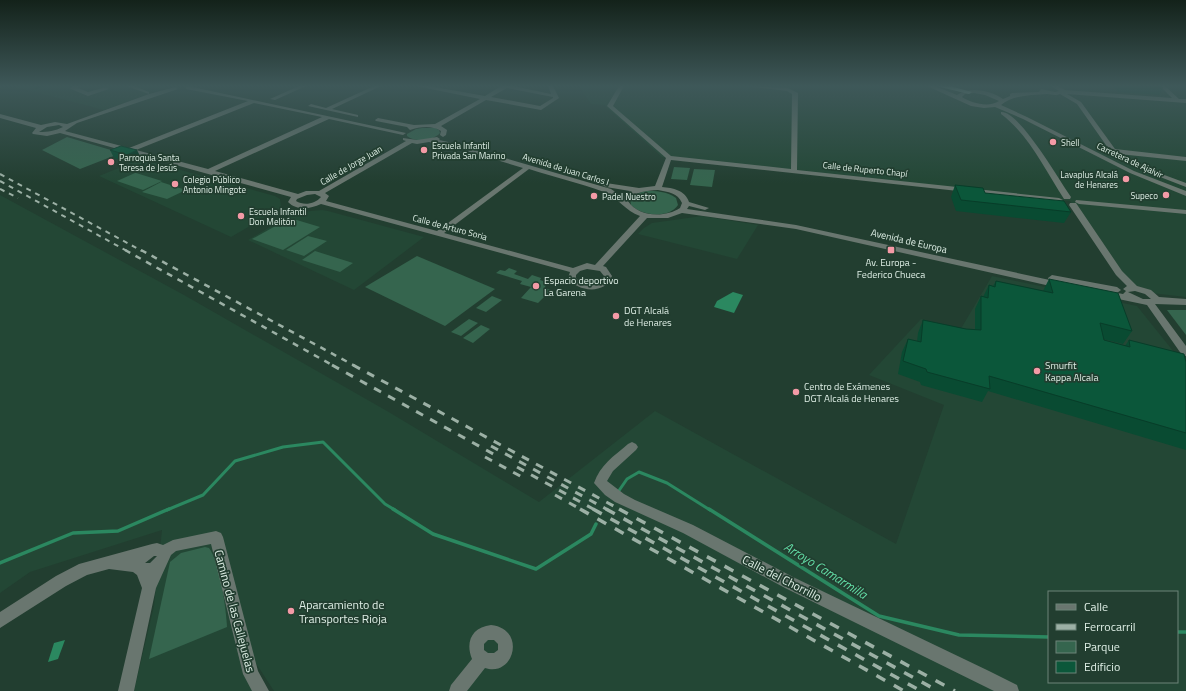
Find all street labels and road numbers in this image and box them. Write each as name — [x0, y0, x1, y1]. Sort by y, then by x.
street label: Carretera de Ajalvir — [1095, 139, 1165, 181]
street label: Calle de Jorge Juan — [318, 142, 385, 188]
street label: Avenida de Juan Carlos I — [521, 150, 611, 188]
street label: Calle de Ruperto Chapí — [822, 158, 909, 180]
street label: Calle de Arturo Soria — [411, 211, 489, 243]
street label: Avenida de Europa — [869, 225, 949, 257]
street label: Camino de las Callejuelas — [209, 548, 261, 675]
street label: Calle del Chorrillo — [739, 550, 825, 606]

